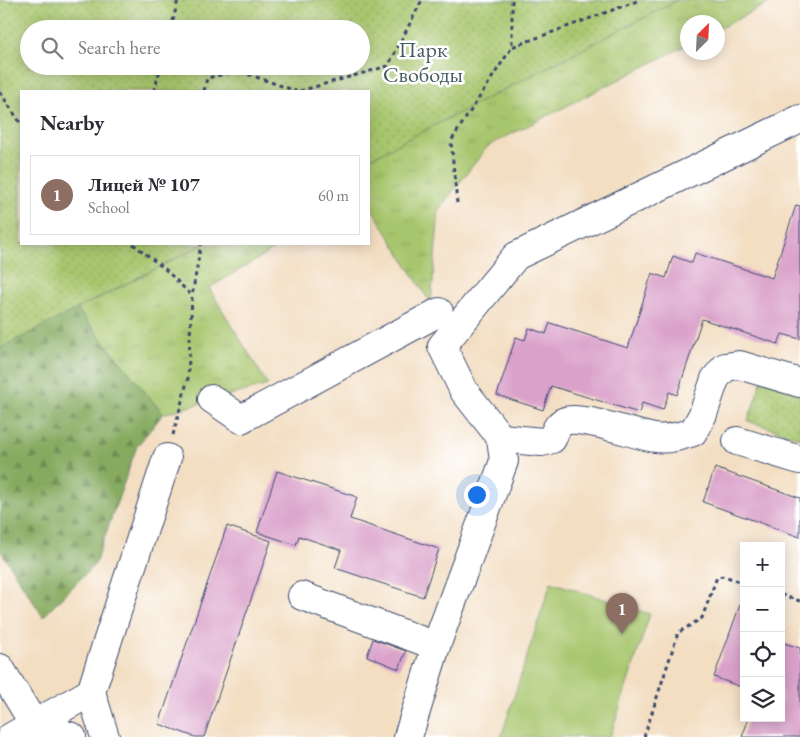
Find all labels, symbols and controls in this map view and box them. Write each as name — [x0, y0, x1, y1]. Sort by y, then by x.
north arrow — [680, 15, 725, 60]
search box — [20, 20, 370, 75]
icon: search — [38, 34, 66, 62]
text: Search here — [78, 35, 160, 60]
park label: Парк Свободы — [383, 35, 463, 89]
text: Nearby — [40, 109, 104, 136]
text: Лицей № 107 — [88, 172, 200, 197]
text: 1 — [53, 185, 61, 206]
text: 60 m — [318, 185, 349, 206]
text: School — [88, 197, 130, 218]
your location — [464, 482, 490, 508]
map controls — [740, 542, 785, 722]
button: + — [740, 542, 785, 587]
button: − — [740, 587, 785, 632]
pin: 1 — [606, 593, 638, 634]
button: locate — [740, 632, 785, 677]
button: layers — [740, 677, 785, 722]

